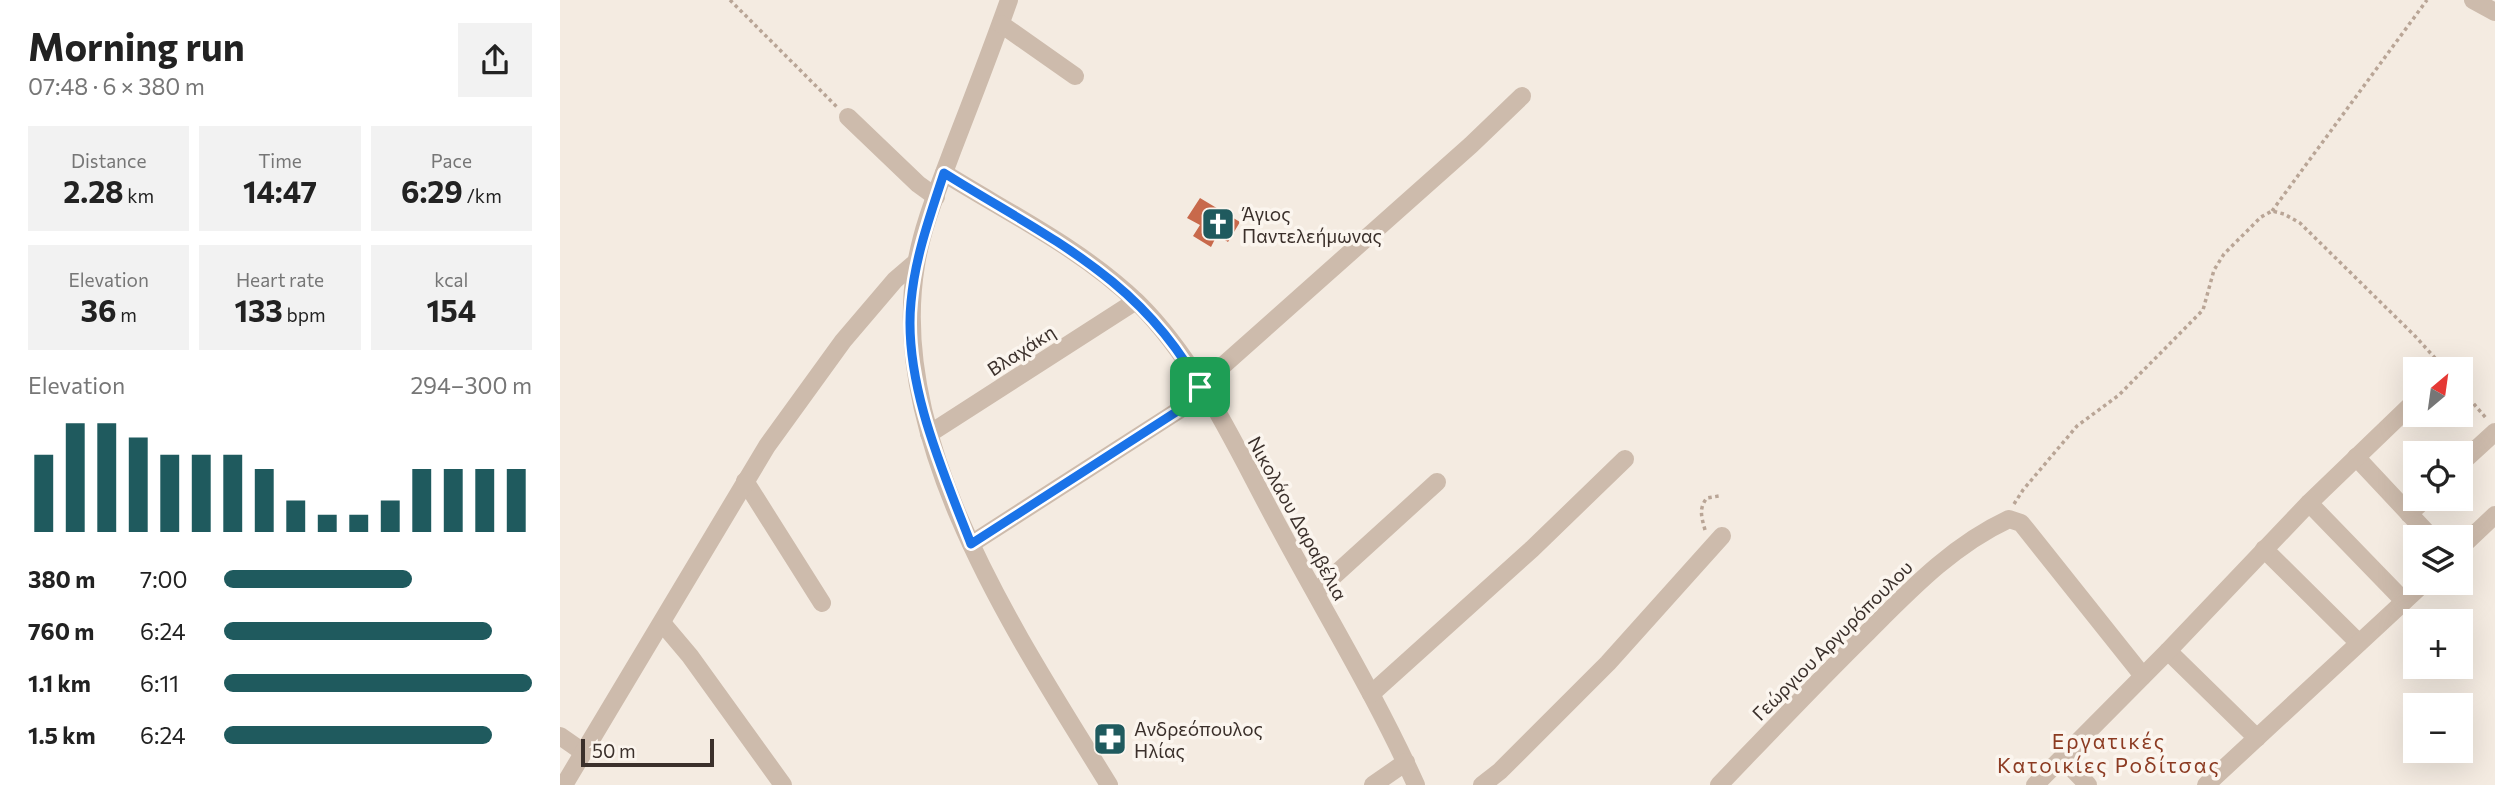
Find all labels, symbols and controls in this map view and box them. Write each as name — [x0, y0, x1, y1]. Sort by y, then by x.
text: Morning run — [28, 22, 245, 69]
button: share — [458, 23, 532, 97]
text: 07:48 · 6 × 380 m — [28, 72, 205, 100]
text: Distance — [71, 149, 146, 172]
text: Time — [258, 149, 302, 172]
text: Pace — [431, 149, 472, 172]
text: 2.28 — [63, 172, 124, 209]
text: 14:47 — [243, 172, 317, 209]
text: 6:29 — [401, 172, 463, 209]
text: km — [124, 184, 154, 207]
text: /km — [463, 184, 502, 207]
place label: Άγιος Παντελεήμωνας — [1241, 202, 1382, 247]
church icon: Άγιος Παντελεήμωνας — [1199, 205, 1237, 243]
text: Elevation — [69, 268, 149, 291]
text: Heart rate — [236, 268, 324, 291]
text: kcal — [434, 268, 468, 291]
text: 36 — [81, 291, 117, 328]
text: 133 — [234, 291, 283, 328]
text: 154 — [427, 291, 476, 328]
text: m — [117, 303, 137, 326]
text: bpm — [283, 303, 326, 326]
street label: Βλαχάκη — [983, 320, 1059, 380]
pin — [1170, 357, 1230, 417]
north arrow — [2403, 357, 2473, 427]
map controls — [2403, 357, 2473, 763]
icon: arrive — [1181, 368, 1219, 406]
text: Elevation — [28, 371, 125, 399]
text: 294–300 m — [410, 371, 532, 399]
street label: Νικολάου Δαραβέλια — [1243, 432, 1353, 604]
button: locate — [2403, 441, 2473, 511]
button: layers — [2403, 525, 2473, 595]
street label: Γεώργιου Αργυρόπουλου — [1747, 555, 1917, 725]
text: 380 m — [28, 565, 95, 593]
text: 7:00 — [140, 565, 188, 593]
button: + — [2403, 609, 2473, 679]
text: 760 m — [28, 617, 94, 645]
text: 6:24 — [140, 617, 186, 645]
text: 1.1 km — [28, 669, 91, 697]
text: 6:11 — [140, 669, 179, 697]
button: − — [2403, 693, 2473, 763]
place label: Ανδρεόπουλος Ηλίας — [1134, 717, 1263, 762]
pharmacy icon: Ανδρεόπουλος Ηλίας — [1091, 720, 1129, 758]
text: 1.5 km — [28, 721, 96, 749]
text: 6:24 — [140, 721, 186, 749]
district label: Εργατικές Κατοικίες Ροδίτσας — [1997, 728, 2221, 777]
scale bar — [581, 736, 714, 768]
text: 50 m — [592, 739, 636, 762]

